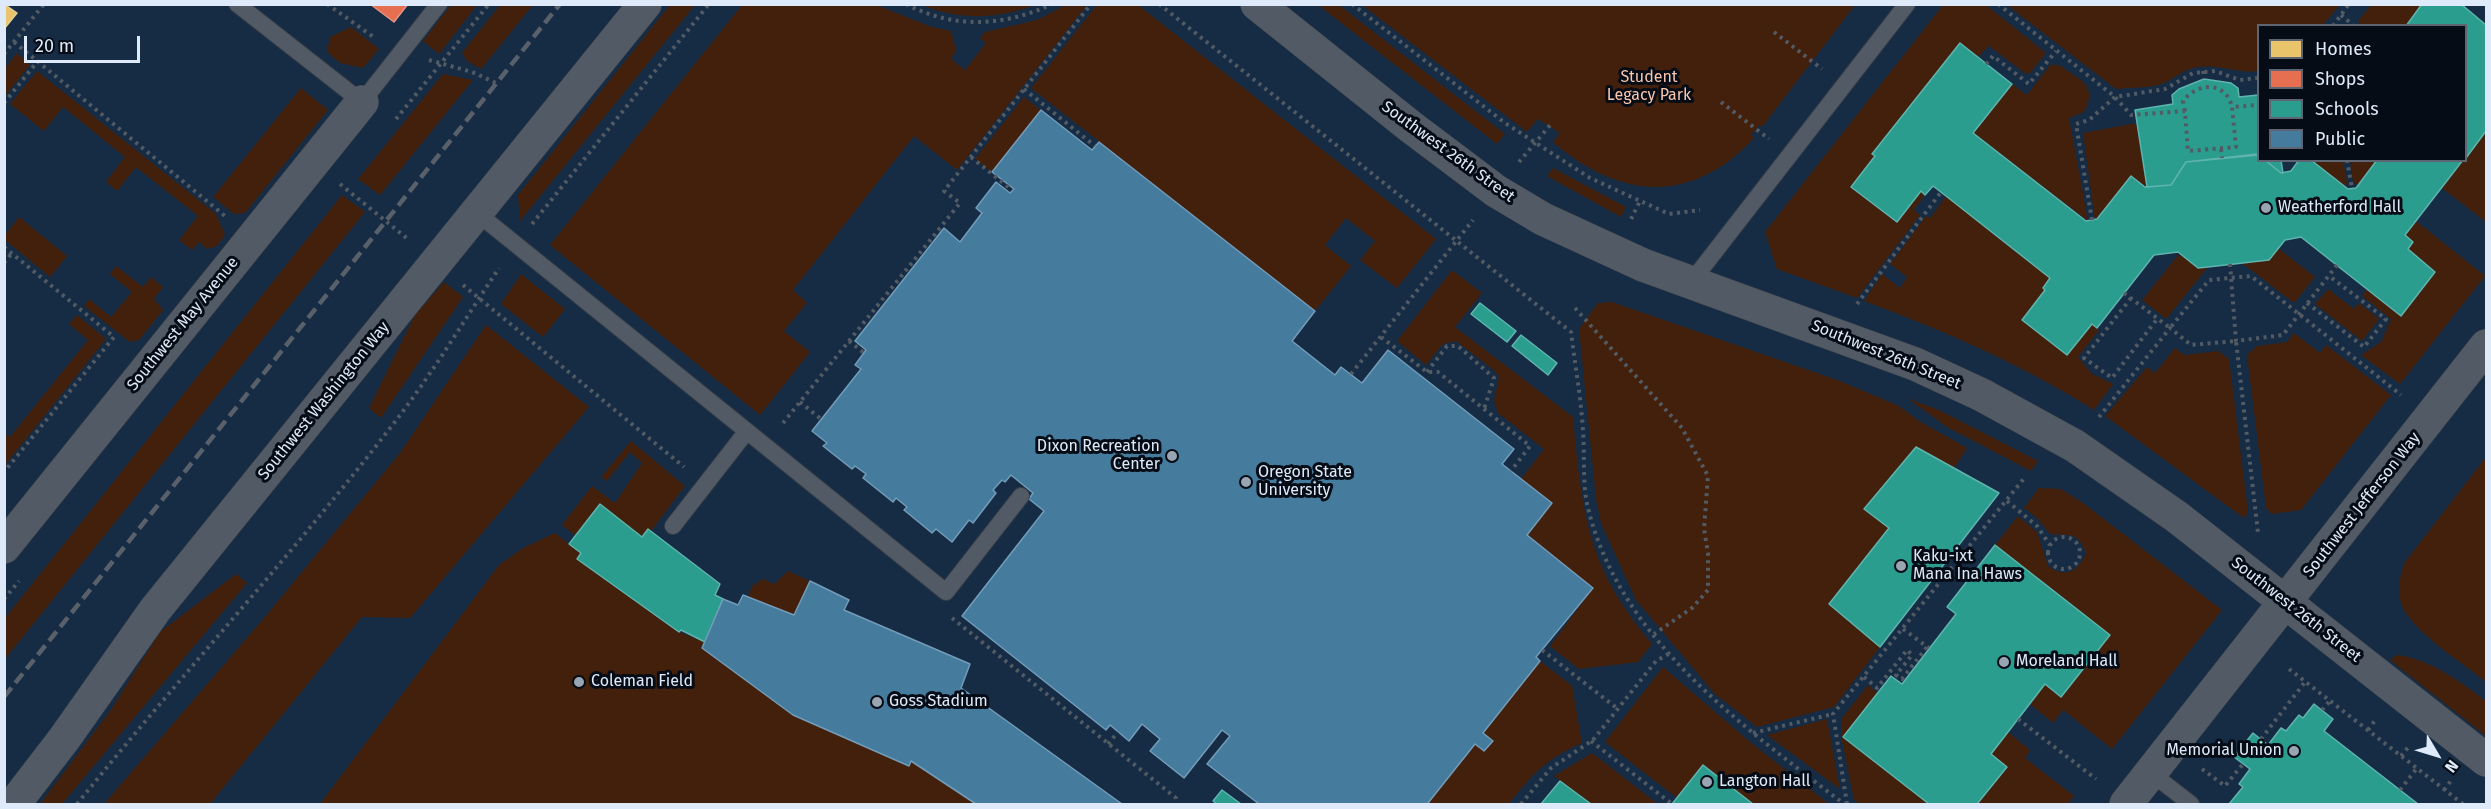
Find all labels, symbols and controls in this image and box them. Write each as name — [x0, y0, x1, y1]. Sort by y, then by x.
scale bar — [27, 24, 142, 62]
legend — [2257, 24, 2467, 162]
text: 20 m — [35, 35, 74, 57]
text: Homes — [2315, 38, 2371, 60]
park label: Student Legacy Park — [1607, 68, 1691, 106]
text: Shops — [2315, 68, 2365, 90]
street label: Southwest 26th Street — [1378, 97, 1518, 207]
text: Schools — [2315, 98, 2379, 120]
text: Public — [2315, 128, 2365, 150]
place label: Weatherford Hall — [2278, 198, 2401, 218]
marker: Weatherford Hall — [2259, 201, 2273, 215]
street label: Southwest May Avenue — [123, 253, 243, 395]
street label: Southwest 26th Street — [1808, 316, 1964, 394]
street label: Southwest Washington Way — [254, 318, 394, 484]
street label: Southwest Jefferson Way — [2299, 429, 2425, 581]
place label: Dixon Recreation Center — [1037, 437, 1160, 475]
marker: Dixon Recreation Center — [1165, 449, 1179, 463]
place label: Oregon State University — [1258, 463, 1352, 501]
marker: Oregon State University — [1239, 475, 1253, 489]
place label: Kaku-ixt Mana Ina Haws — [1913, 547, 2022, 585]
street label: Southwest 26th Street — [2227, 553, 2365, 667]
marker: Kaku-ixt Mana Ina Haws — [1894, 559, 1908, 573]
place label: Moreland Hall — [2016, 652, 2118, 672]
marker: Moreland Hall — [1997, 655, 2011, 669]
place label: Coleman Field — [591, 672, 693, 692]
marker: Coleman Field — [572, 675, 586, 689]
place label: Goss Stadium — [889, 692, 988, 712]
marker: Goss Stadium — [870, 695, 884, 709]
north arrow — [2407, 725, 2467, 785]
place label: Memorial Union — [2166, 741, 2282, 761]
marker: Memorial Union — [2287, 744, 2301, 758]
text: N — [2441, 756, 2462, 776]
place label: Langton Hall — [1719, 772, 1811, 792]
marker: Langton Hall — [1700, 775, 1714, 789]

